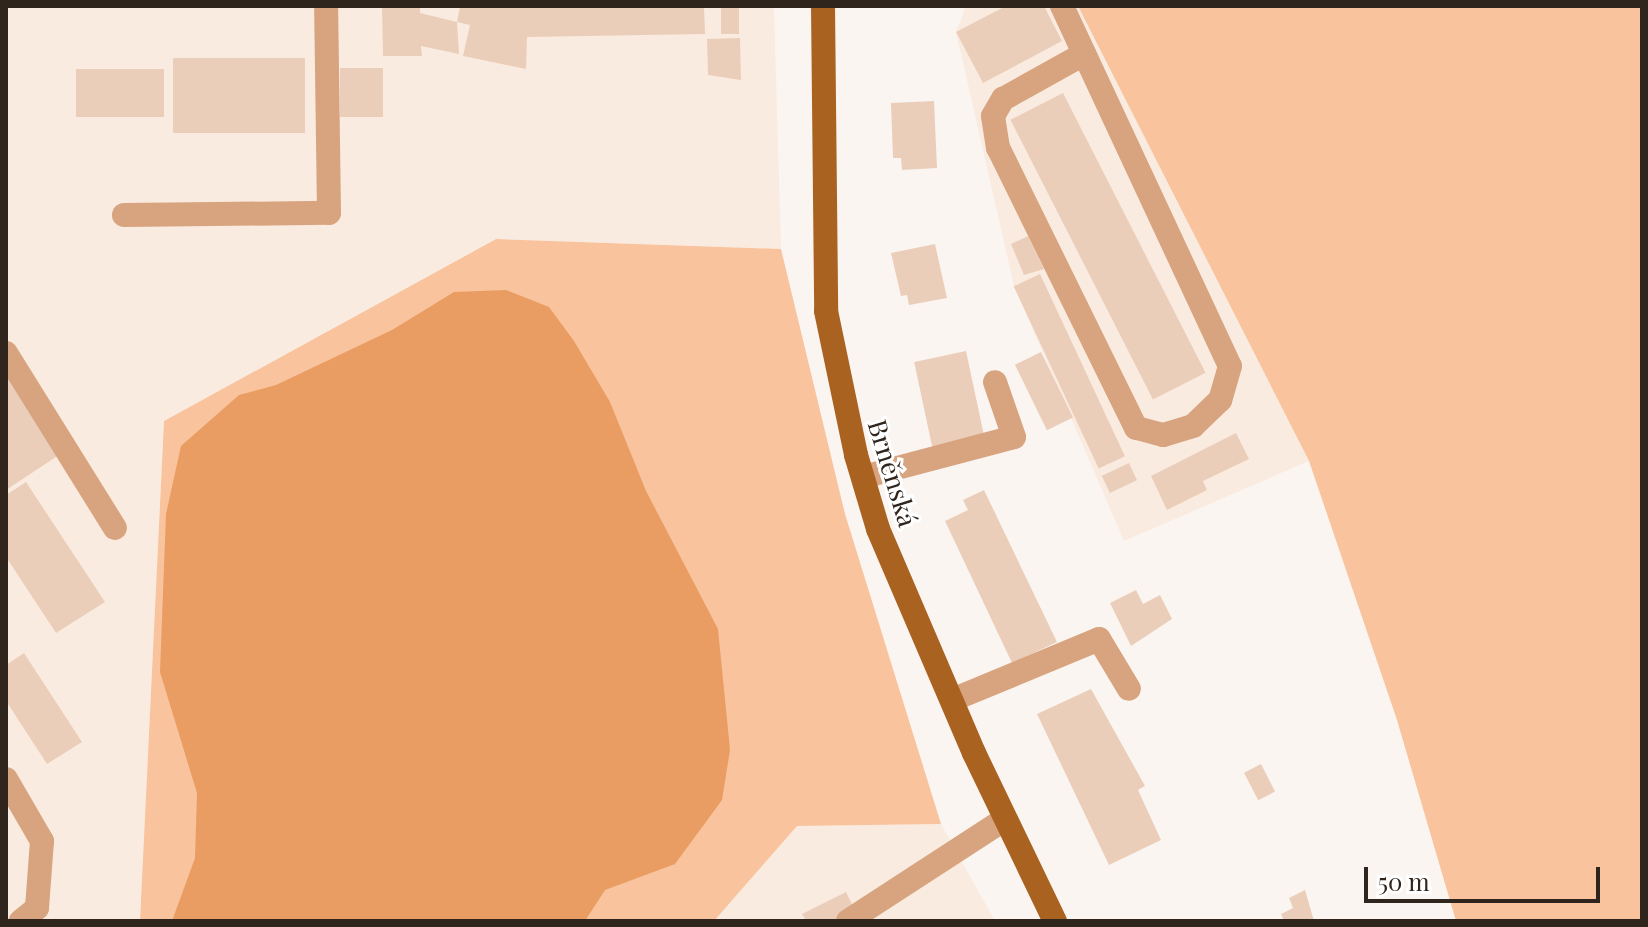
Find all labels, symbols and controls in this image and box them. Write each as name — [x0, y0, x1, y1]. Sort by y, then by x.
street label: Brněnská — [862, 416, 924, 530]
scale bar — [1368, 851, 1604, 901]
text: 50 m — [1378, 865, 1430, 897]

